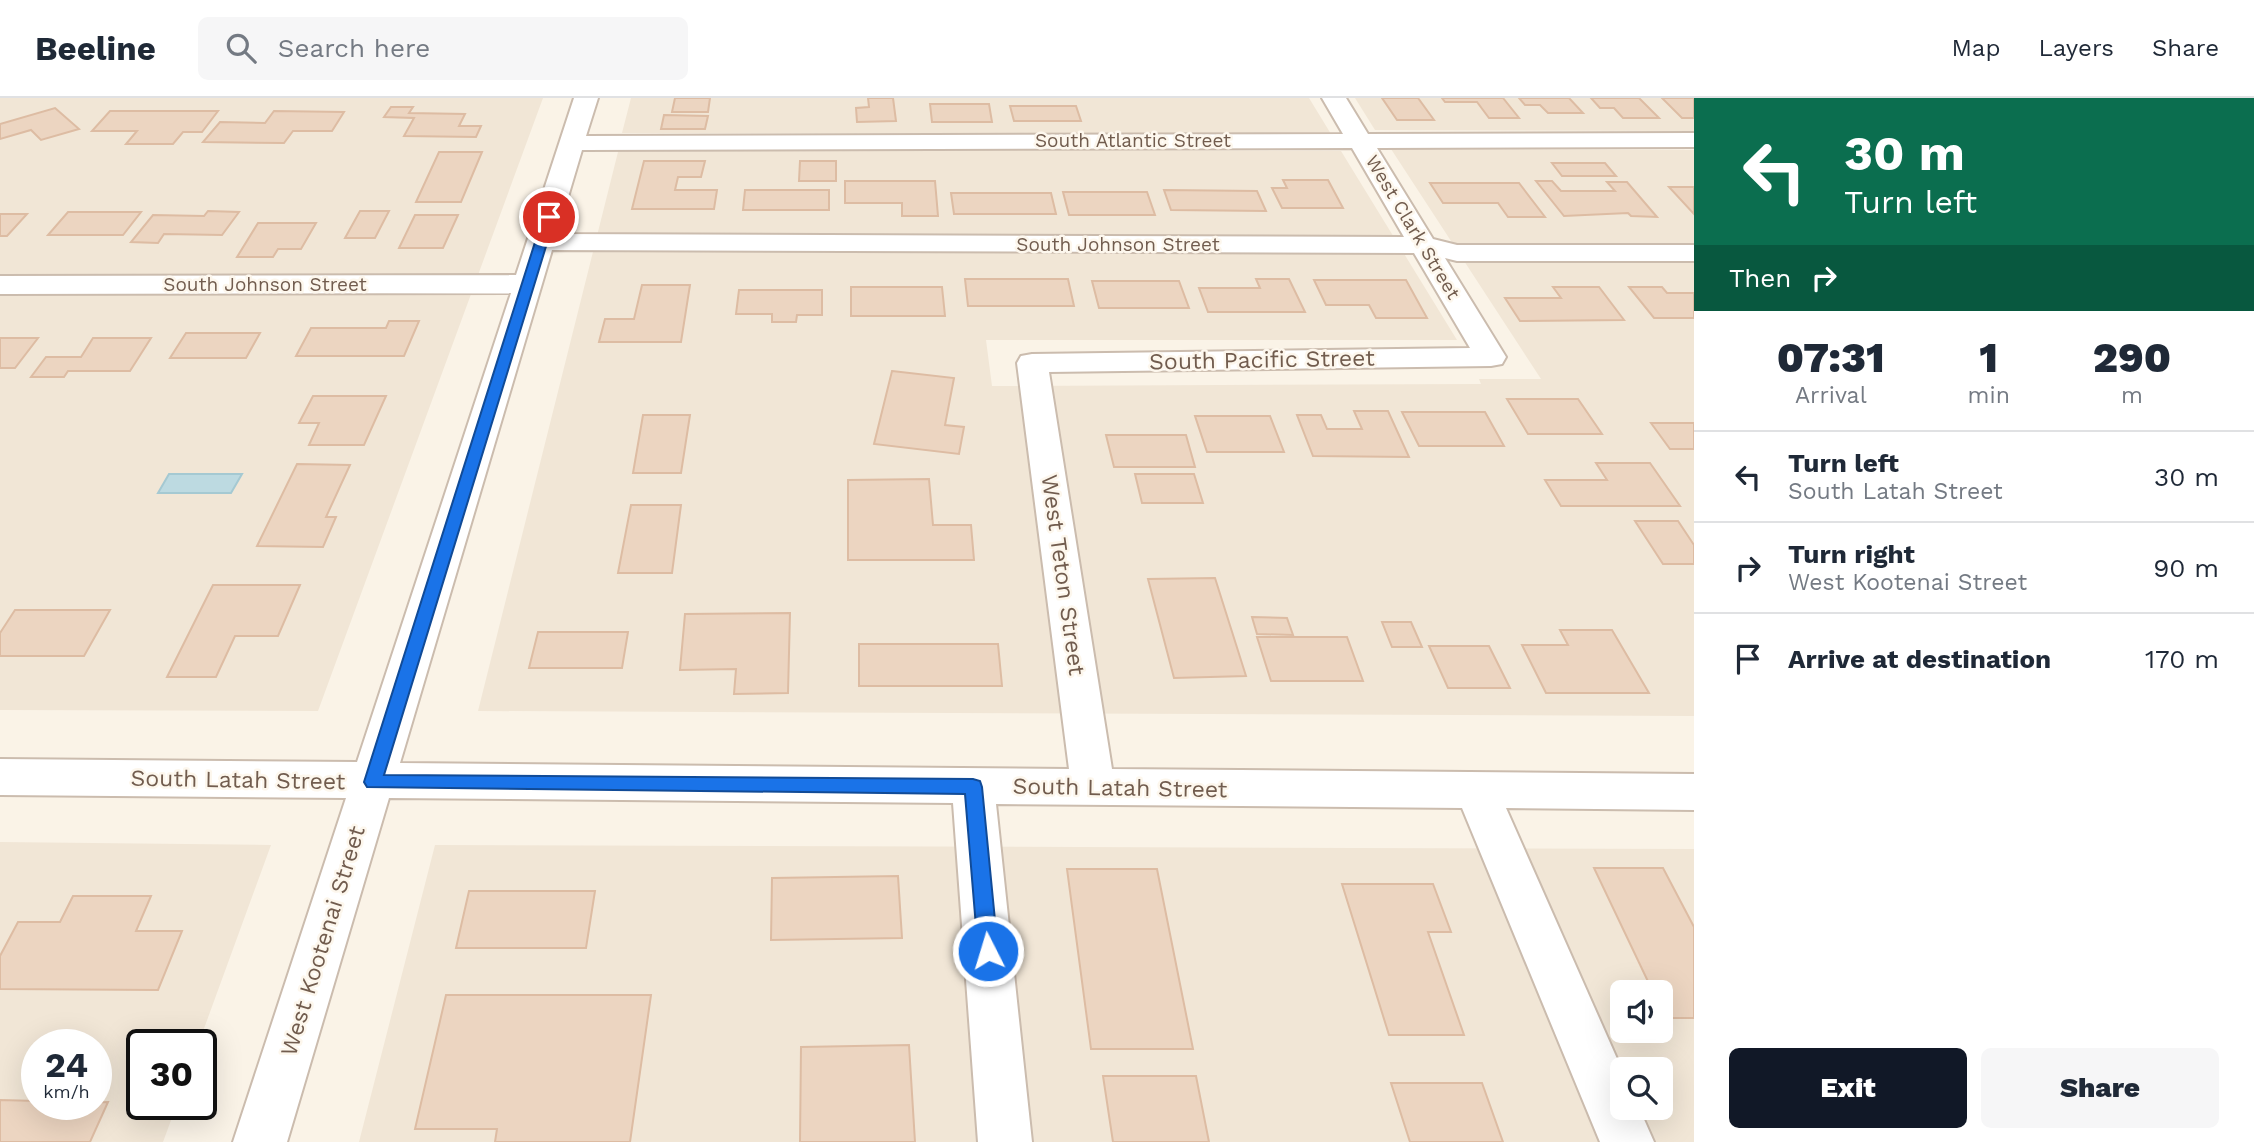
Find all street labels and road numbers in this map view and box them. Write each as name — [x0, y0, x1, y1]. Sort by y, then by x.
street label: South Atlantic Street — [1035, 129, 1231, 152]
street label: West Clark Street — [1361, 151, 1465, 303]
street label: South Johnson Street — [1016, 233, 1220, 256]
street label: South Johnson Street — [163, 273, 367, 296]
street label: South Pacific Street — [1149, 345, 1375, 375]
street label: West Teton Street — [1036, 473, 1091, 678]
street label: South Latah Street — [130, 765, 346, 795]
street label: South Latah Street — [1012, 773, 1228, 803]
street label: West Kootenai Street — [275, 822, 371, 1059]

